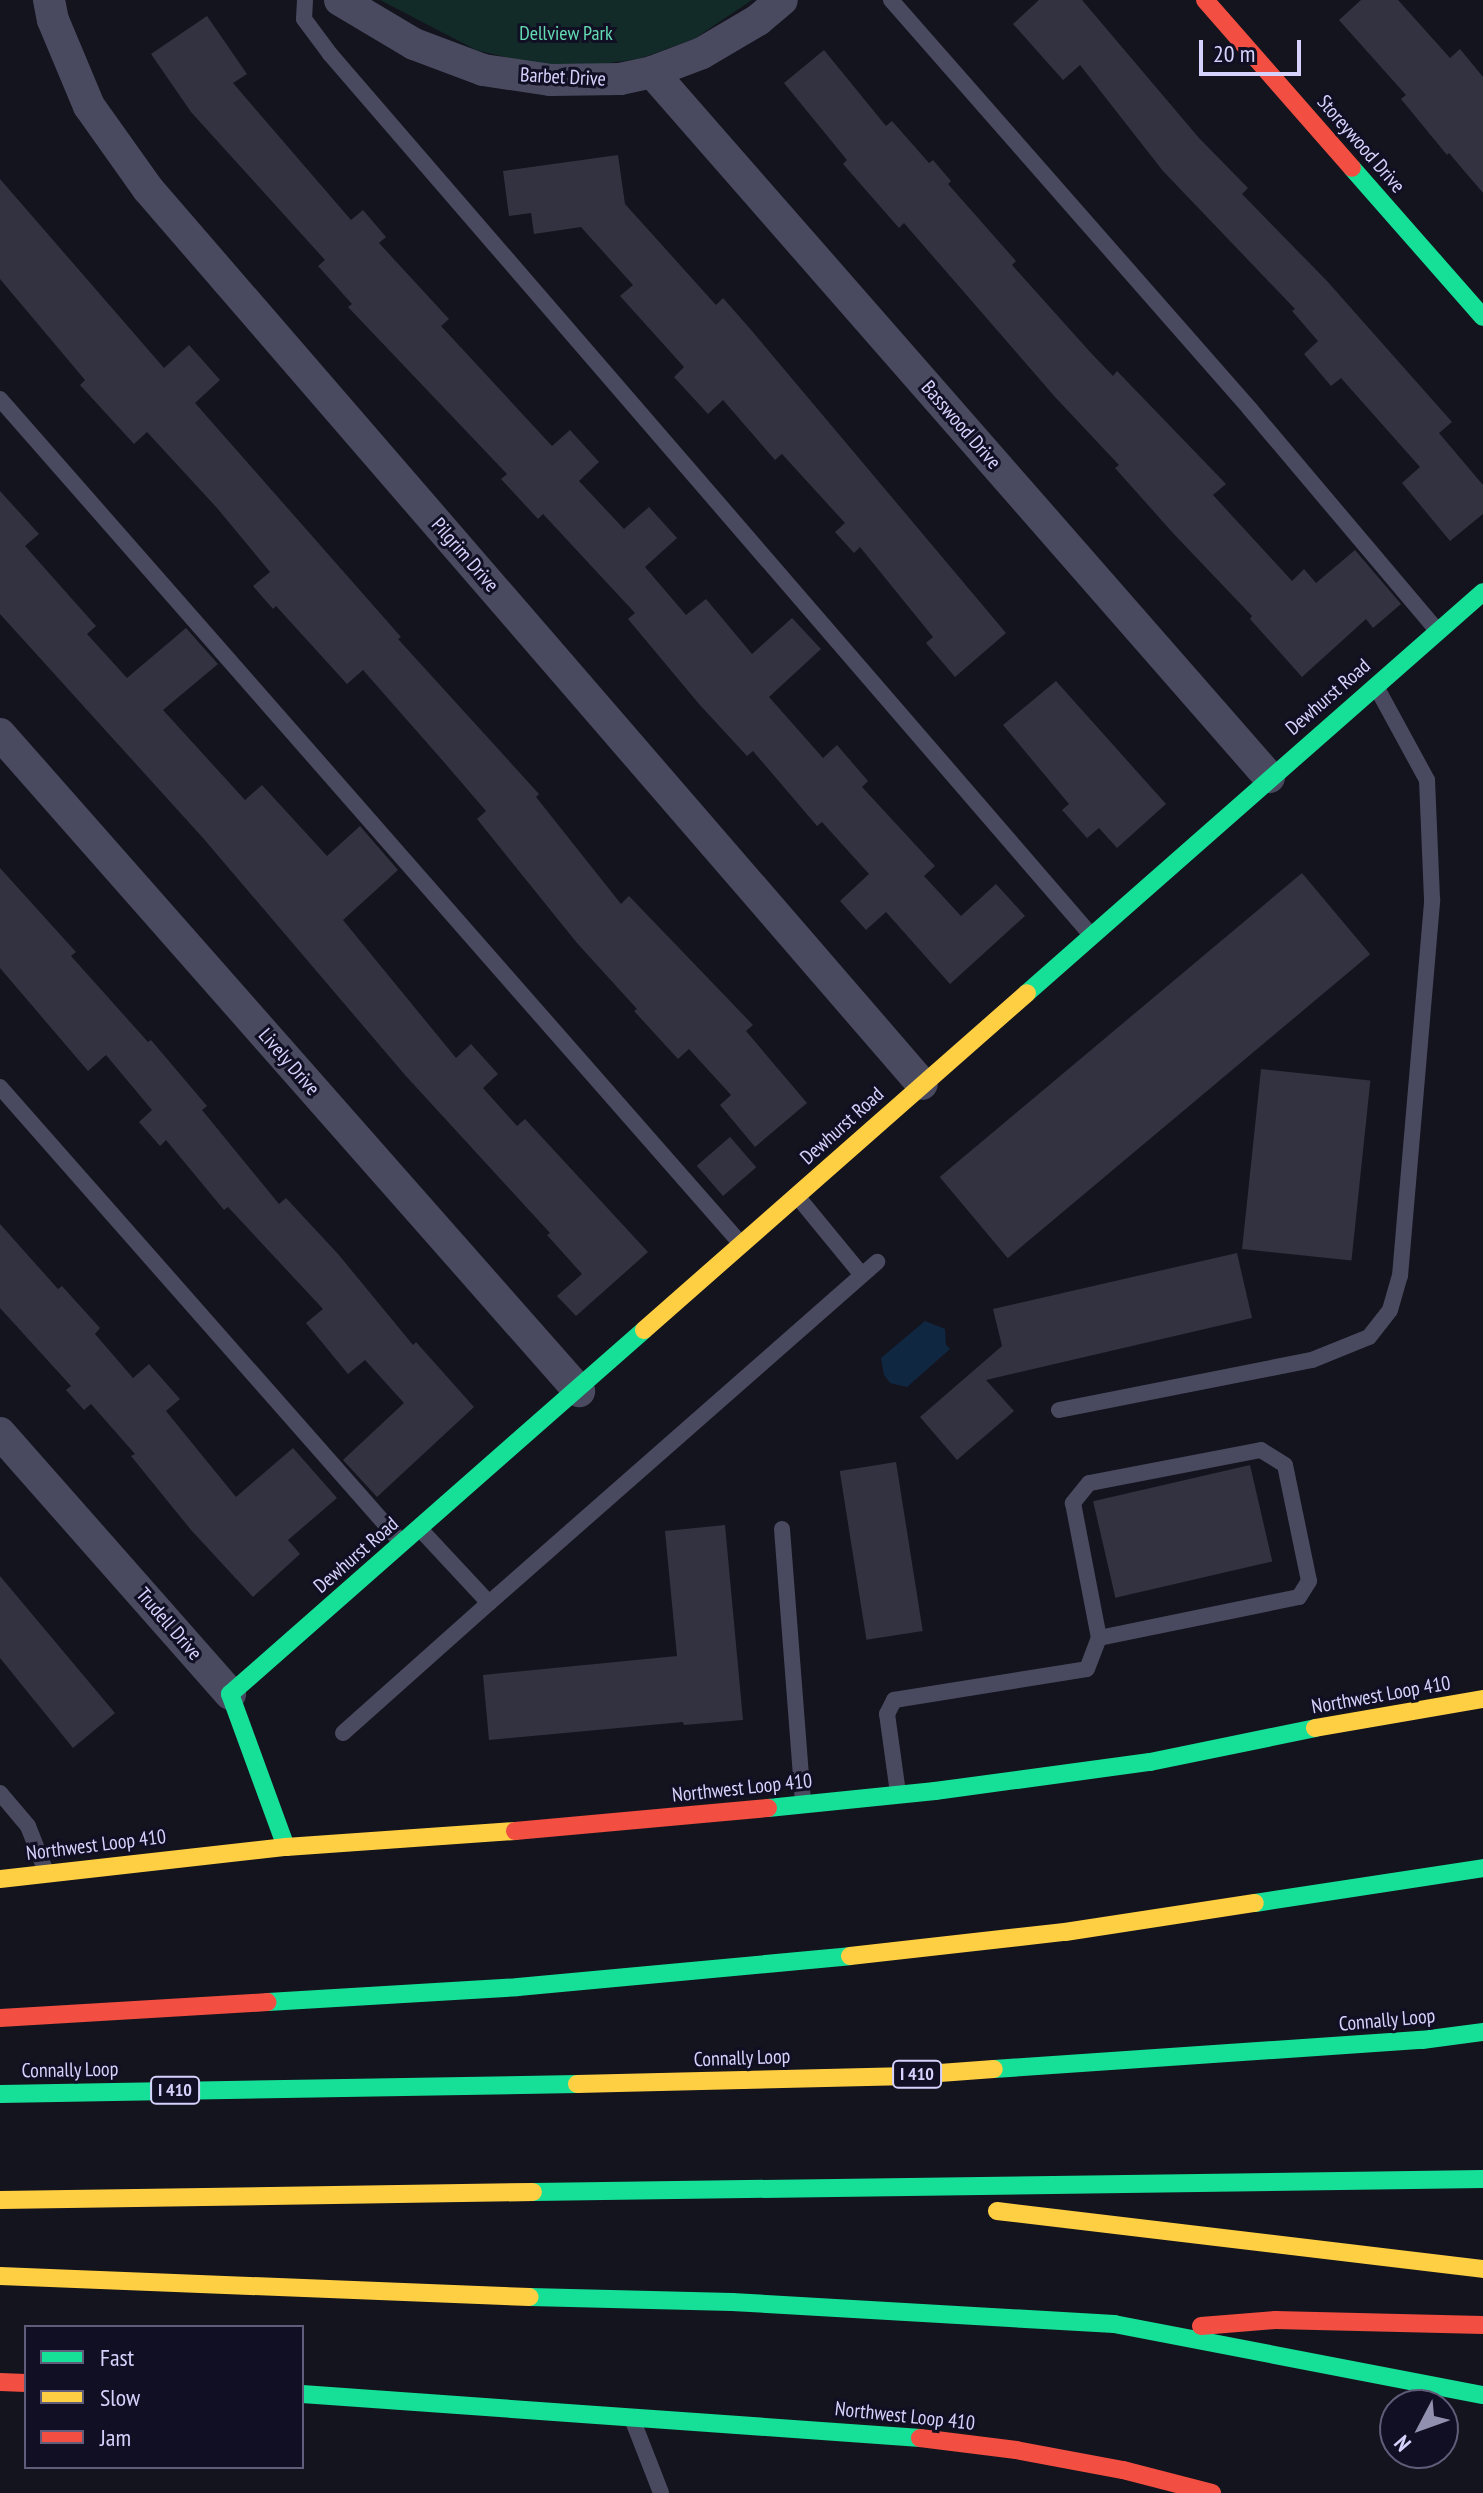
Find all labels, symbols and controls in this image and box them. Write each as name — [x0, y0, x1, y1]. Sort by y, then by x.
park label: Dellview Park — [519, 21, 613, 45]
scale bar — [1203, 24, 1305, 74]
text: 20 m — [1213, 38, 1255, 69]
street label: Barbet Drive — [519, 63, 607, 91]
street label: Storeywood Drive — [1312, 90, 1410, 198]
street label: Basswood Drive — [916, 376, 1006, 474]
street label: Pilgrim Drive — [426, 513, 504, 597]
street label: Dewhurst Road — [1281, 654, 1375, 740]
street label: Lively Drive — [253, 1023, 325, 1101]
street label: Dewhurst Road — [795, 1082, 889, 1170]
street label: Dewhurst Road — [309, 1512, 403, 1598]
street label: Trudell Drive — [131, 1583, 207, 1665]
street label: Northwest Loop 410 — [1310, 1671, 1452, 1719]
street label: Northwest Loop 410 — [671, 1769, 813, 1807]
street label: Northwest Loop 410 — [25, 1825, 167, 1865]
street label: Connally Loop — [1337, 2004, 1437, 2036]
street label: Connally Loop — [693, 2044, 791, 2072]
street label: Connally Loop — [21, 2057, 119, 2083]
road number: I 410 — [891, 2060, 943, 2088]
road number: I 410 — [149, 2076, 201, 2104]
legend — [24, 2325, 304, 2469]
text: Fast — [100, 2342, 134, 2373]
text: Slow — [100, 2382, 140, 2413]
north arrow — [1379, 2389, 1459, 2469]
street label: Northwest Loop 410 — [834, 2397, 976, 2435]
text: Jam — [100, 2422, 131, 2453]
text: N — [1388, 2430, 1417, 2457]

